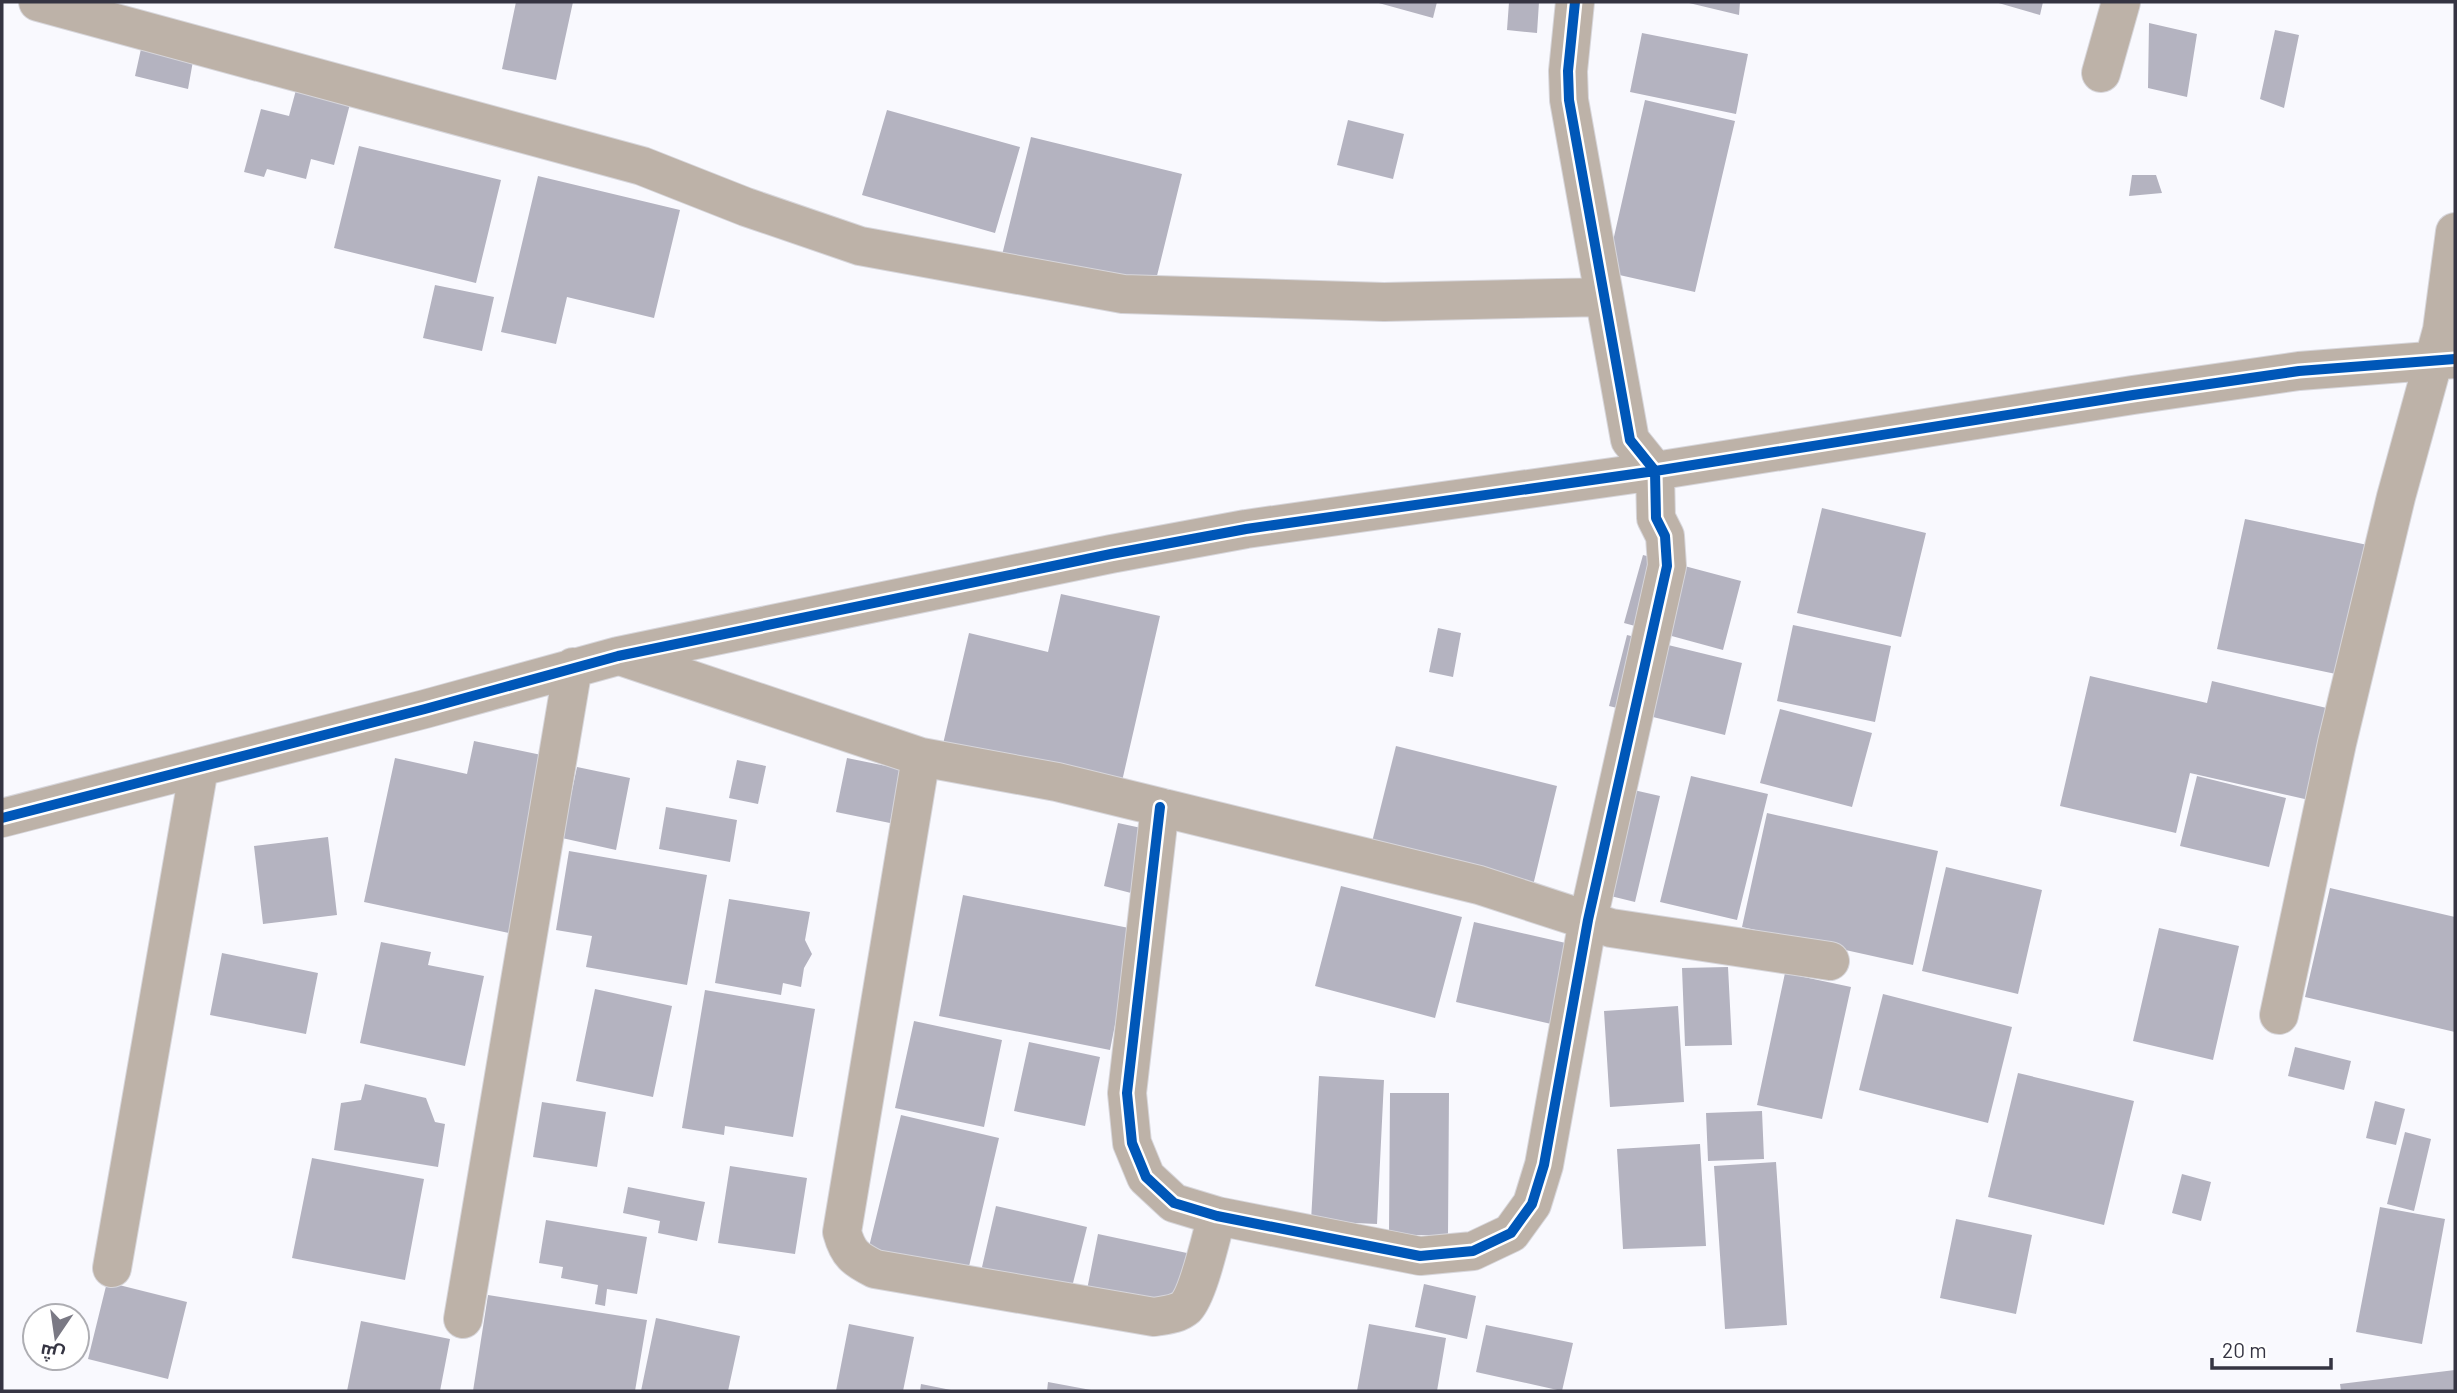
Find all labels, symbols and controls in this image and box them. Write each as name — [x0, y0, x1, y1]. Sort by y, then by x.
north arrow — [21, 1302, 91, 1372]
scale bar — [2212, 1326, 2331, 1370]
text: 20 m — [2222, 1337, 2267, 1362]
text: ش — [38, 1339, 67, 1368]

